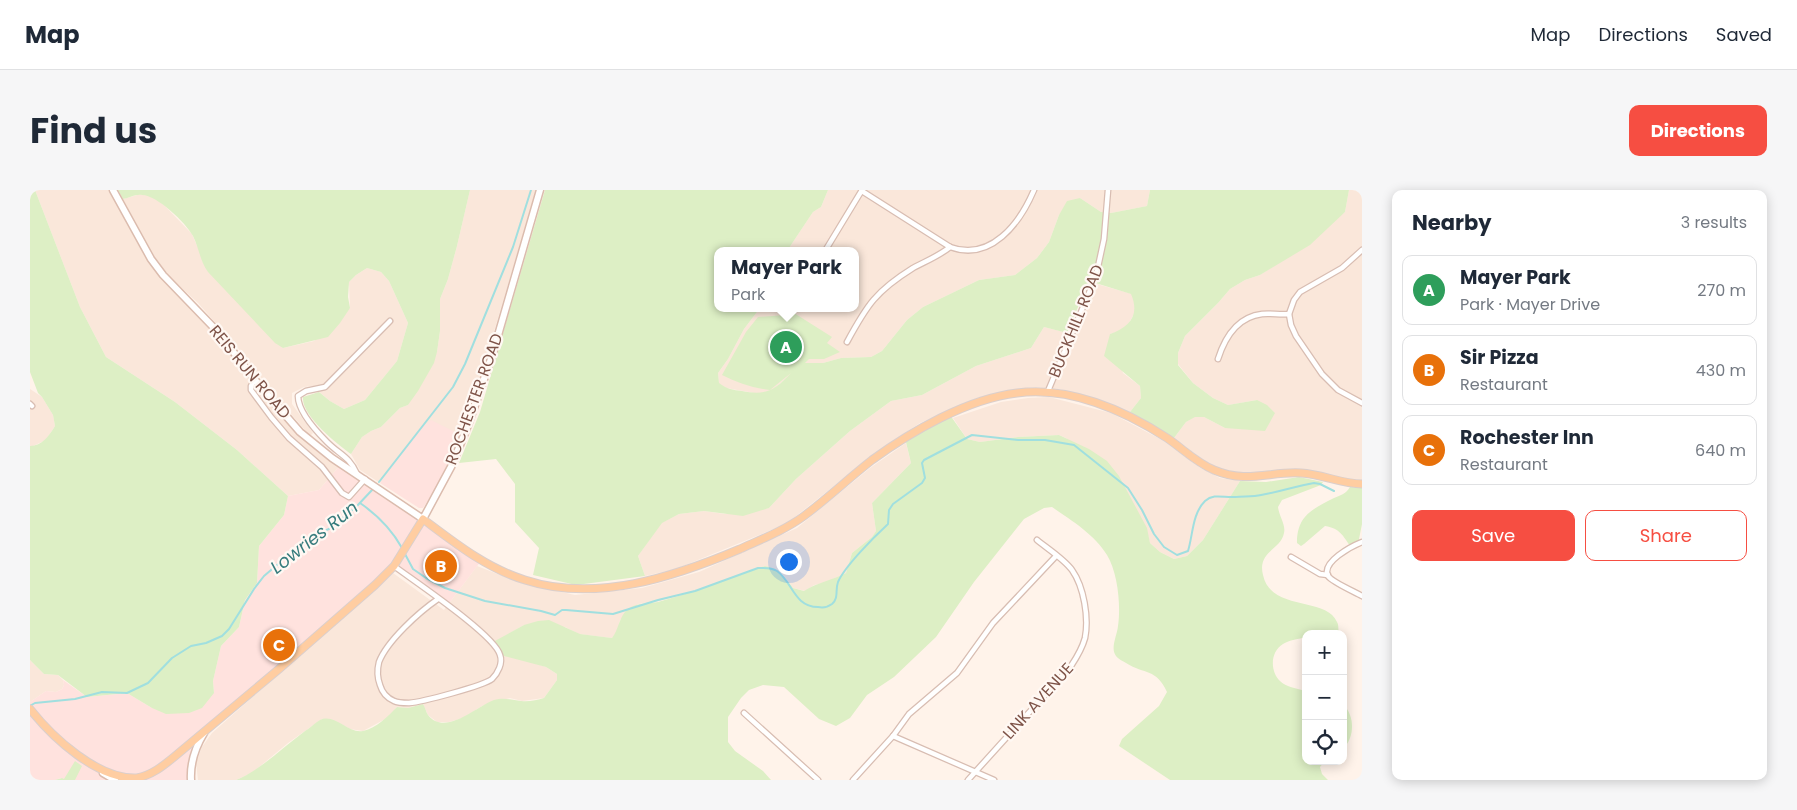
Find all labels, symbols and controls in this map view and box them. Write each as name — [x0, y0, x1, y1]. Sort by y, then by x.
text: Map — [25, 18, 80, 51]
text: Map — [1531, 22, 1570, 47]
text: Directions — [1598, 22, 1688, 47]
text: Saved — [1716, 22, 1772, 47]
button: Directions — [1629, 105, 1767, 156]
text: Find us — [30, 106, 157, 155]
text: Nearby — [1412, 208, 1492, 237]
text: 3 results — [1681, 211, 1747, 234]
popup — [714, 247, 859, 312]
text: Mayer Park — [731, 254, 842, 281]
street label: BUCKHILL ROAD — [1043, 261, 1109, 381]
text: Mayer Park — [1460, 264, 1571, 291]
text: A — [1423, 279, 1435, 302]
text: 270 m — [1697, 279, 1746, 302]
text: Park — [731, 283, 765, 306]
text: Park · Mayer Drive — [1460, 293, 1600, 316]
street label: REIS RUN ROAD — [204, 320, 296, 424]
pin: A — [770, 328, 802, 366]
street label: ROCHESTER ROAD — [439, 330, 509, 468]
text: Sir Pizza — [1460, 344, 1539, 371]
text: B — [1424, 359, 1434, 382]
text: 430 m — [1696, 359, 1746, 382]
text: Restaurant — [1460, 373, 1548, 396]
text: Rochester Inn — [1460, 424, 1594, 451]
text: C — [1423, 439, 1435, 462]
text: 640 m — [1695, 439, 1746, 462]
text: Restaurant — [1460, 453, 1548, 476]
water label: Lowries Run — [265, 495, 363, 579]
button: Save — [1412, 510, 1575, 561]
button: Share — [1585, 510, 1747, 561]
pin: B — [425, 547, 457, 585]
your location — [776, 549, 802, 575]
pin: C — [263, 626, 295, 664]
map controls — [1302, 630, 1347, 765]
button: + — [1302, 630, 1347, 675]
street label: LINK AVENUE — [997, 658, 1079, 744]
button: − — [1302, 675, 1347, 720]
button: locate — [1302, 720, 1347, 765]

